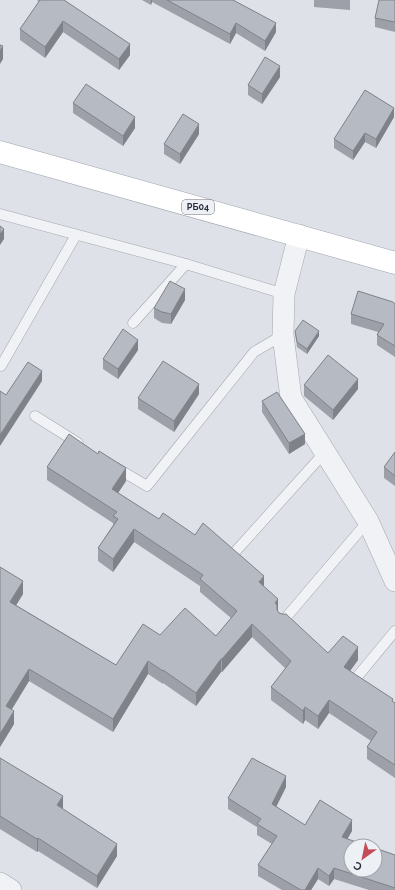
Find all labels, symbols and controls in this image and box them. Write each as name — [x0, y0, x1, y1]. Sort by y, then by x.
road number: РБ04 — [182, 200, 214, 214]
north arrow — [343, 838, 383, 878]
text: С — [351, 858, 365, 873]

